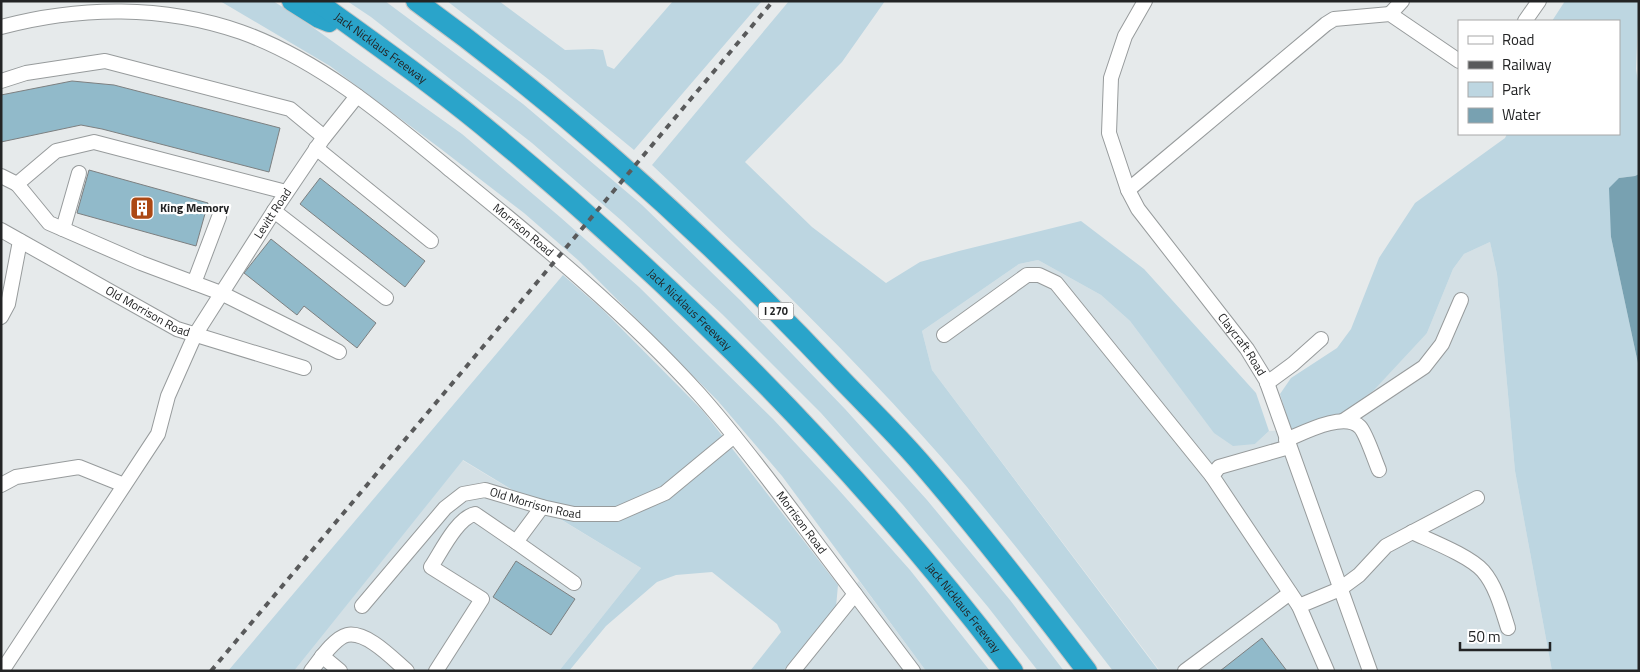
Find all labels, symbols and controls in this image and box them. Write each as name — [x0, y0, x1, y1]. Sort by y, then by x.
street label: Jack Nicklaus Freeway — [330, 7, 432, 88]
legend — [1458, 20, 1620, 135]
text: Road — [1502, 28, 1534, 51]
text: Railway — [1502, 53, 1552, 76]
text: Park — [1502, 78, 1531, 101]
text: Water — [1502, 103, 1541, 126]
street label: Levitt Road — [249, 184, 296, 242]
building icon: King Memory — [129, 195, 155, 221]
place label: King Memory — [160, 198, 229, 217]
street label: Morrison Road — [489, 198, 558, 261]
street label: Jack Nicklaus Freeway — [643, 264, 737, 355]
street label: Old Morrison Road — [102, 281, 192, 341]
road number: I 270 — [758, 302, 794, 320]
street label: Claycraft Road — [1213, 309, 1271, 379]
street label: Old Morrison Road — [488, 482, 581, 523]
street label: Morrison Road — [772, 487, 832, 558]
street label: Jack Nicklaus Freeway — [921, 558, 1006, 657]
scale bar — [1460, 620, 1550, 652]
text: 50 m — [1468, 625, 1501, 648]

